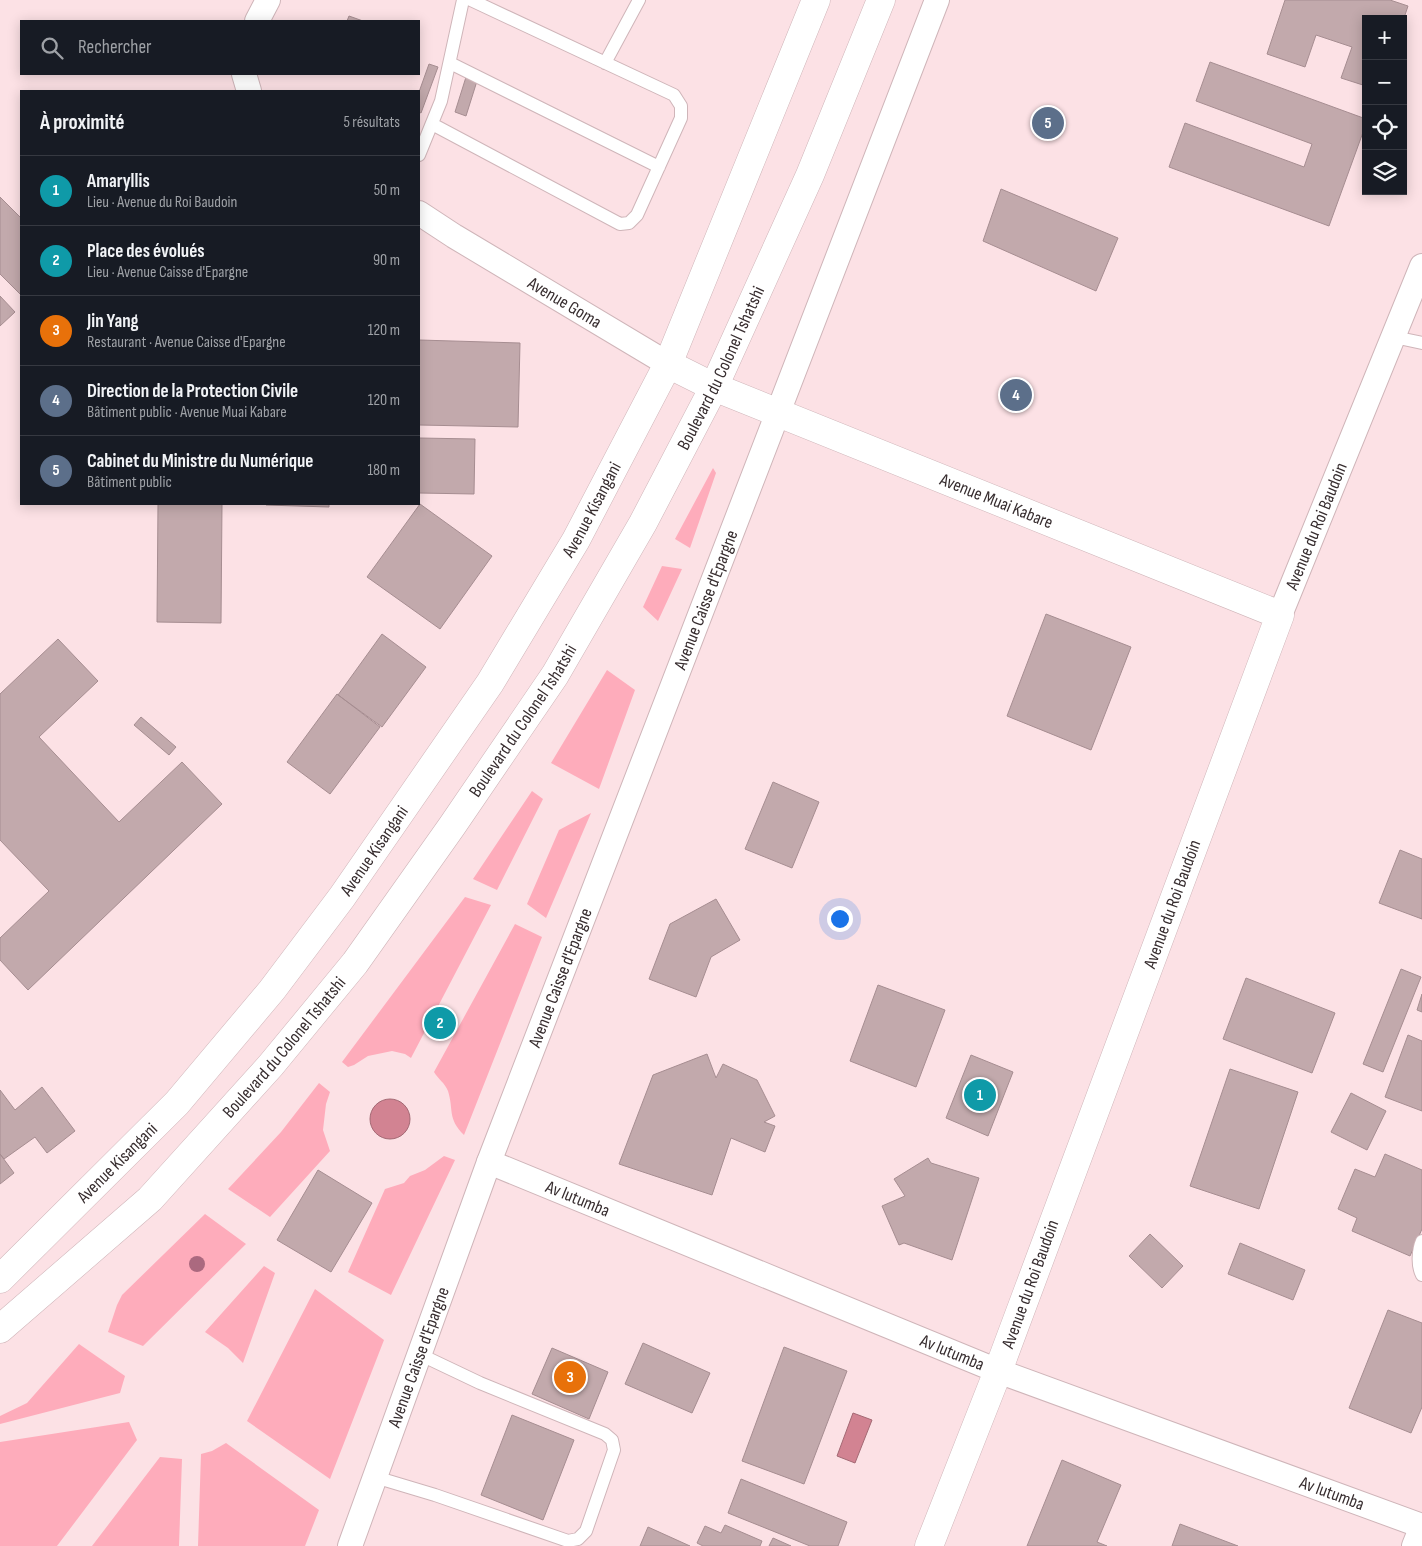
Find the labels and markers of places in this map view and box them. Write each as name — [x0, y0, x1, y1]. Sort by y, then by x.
pin: 5 — [1032, 104, 1064, 142]
pin: 4 — [1000, 376, 1032, 414]
pin: 2 — [424, 1004, 456, 1042]
pin: 1 — [964, 1076, 996, 1114]
pin: 3 — [554, 1358, 586, 1396]

